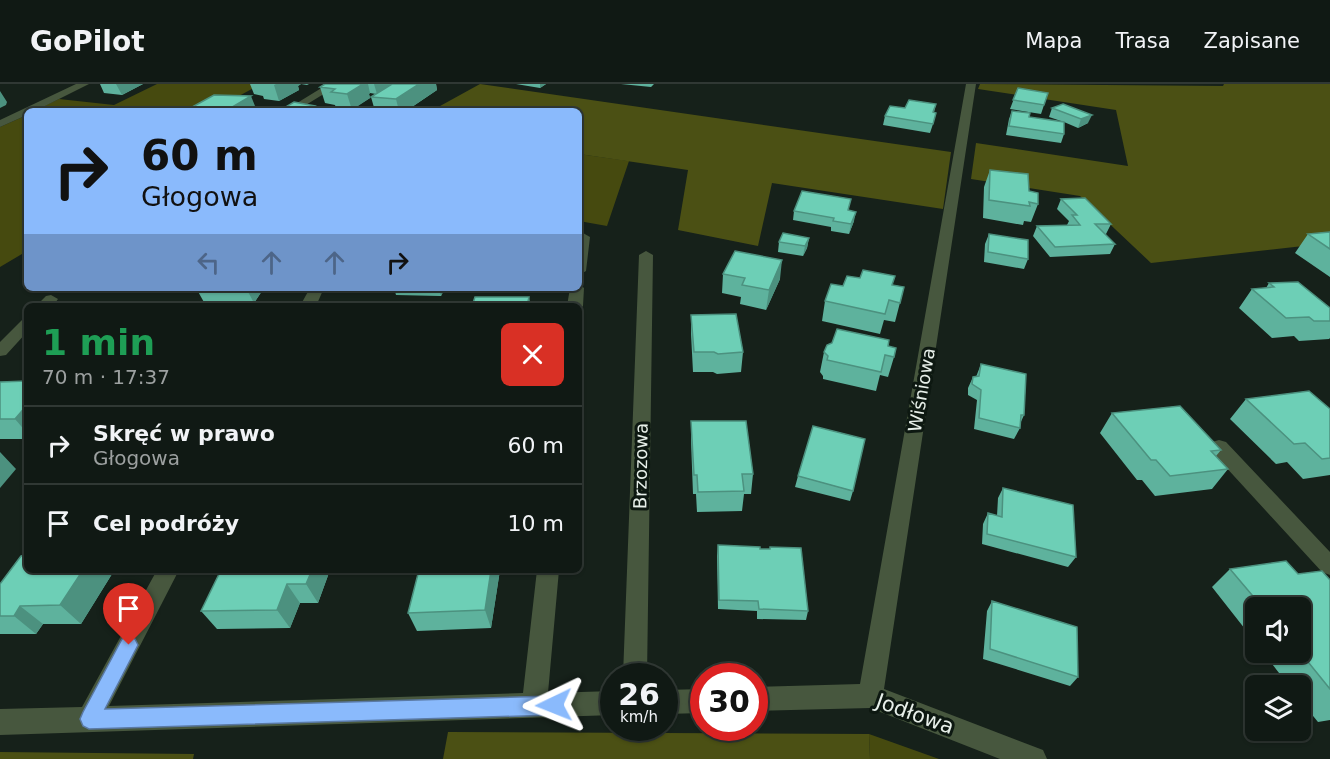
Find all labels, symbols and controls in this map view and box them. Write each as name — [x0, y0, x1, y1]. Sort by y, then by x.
text: GoPilot — [30, 25, 145, 58]
text: Mapa — [1025, 29, 1082, 53]
text: Trasa — [1115, 29, 1171, 53]
text: Zapisane — [1204, 29, 1300, 53]
text: 60 m — [141, 131, 258, 180]
icon: right — [42, 132, 120, 210]
text: Głogowa — [141, 181, 258, 212]
icon: left — [192, 246, 225, 279]
icon: ahead — [255, 246, 288, 279]
icon: ahead — [318, 246, 351, 279]
icon: right — [381, 246, 414, 279]
text: 1 min — [42, 322, 155, 363]
button: close — [501, 323, 564, 386]
street label: Wiśniowa — [904, 346, 939, 434]
text: 70 m · 17:37 — [42, 365, 170, 389]
text: Skręć w prawo — [93, 421, 275, 446]
street label: Brzozowa — [629, 423, 652, 509]
icon: right — [42, 429, 75, 462]
text: 60 m — [508, 433, 564, 458]
text: Głogowa — [93, 446, 180, 470]
icon: arrive — [42, 507, 75, 540]
text: Cel podróży — [93, 511, 239, 536]
text: 10 m — [508, 511, 564, 536]
pin — [103, 583, 154, 645]
icon: arrive — [112, 592, 145, 625]
map controls — [1245, 597, 1311, 741]
button: sound — [1245, 597, 1311, 663]
speed limit sign: 30 — [690, 663, 768, 741]
position arrow — [522, 673, 586, 737]
button: layers — [1245, 675, 1311, 741]
text: 26 — [618, 677, 660, 712]
street label: Jodłowa — [871, 688, 957, 739]
text: km/h — [620, 708, 658, 726]

